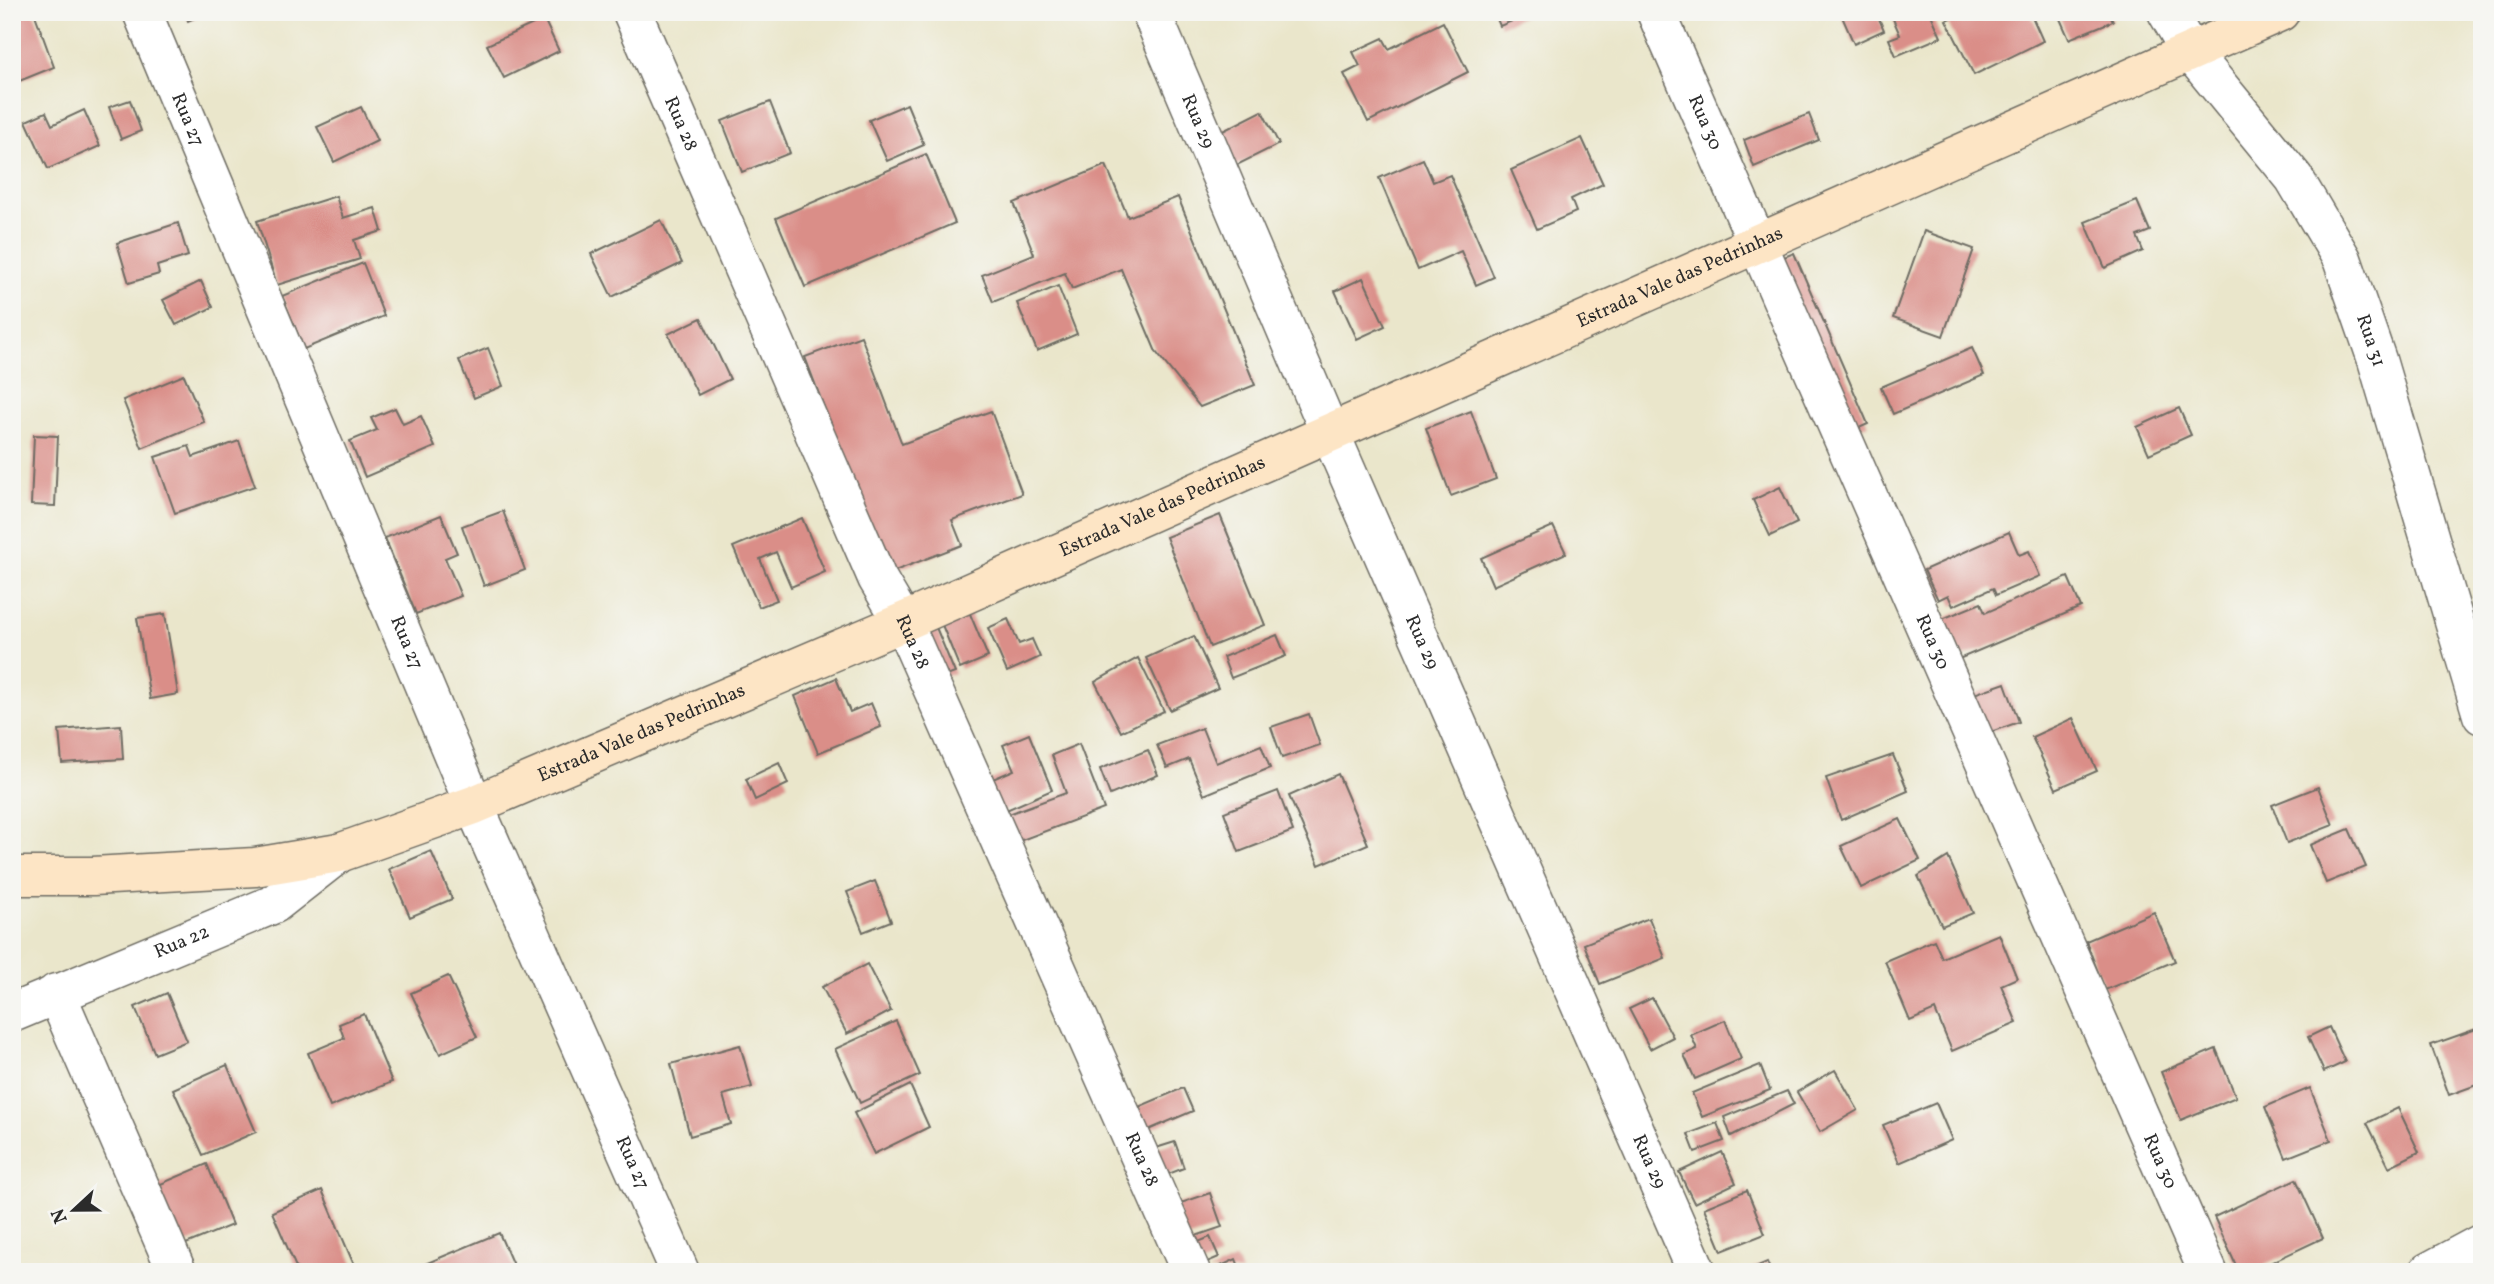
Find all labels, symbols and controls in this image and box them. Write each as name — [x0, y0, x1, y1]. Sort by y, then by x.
street label: Rua 27 — [164, 89, 210, 151]
street label: Rua 29 — [1174, 90, 1221, 153]
street label: Rua 30 — [1681, 91, 1728, 155]
street label: Rua 28 — [657, 93, 704, 155]
street label: Estrada Vale das Pedrinhas — [1573, 221, 1787, 335]
street label: Rua 31 — [2349, 311, 2391, 370]
street label: Estrada Vale das Pedrinhas — [1055, 450, 1270, 564]
street label: Rua 30 — [1909, 610, 1956, 674]
street label: Rua 28 — [889, 611, 935, 674]
street label: Rua 29 — [1398, 611, 1445, 674]
street label: Rua 27 — [383, 612, 429, 674]
street label: Estrada Vale das Pedrinhas — [534, 678, 749, 789]
street label: Rua 22 — [150, 919, 213, 965]
street label: Rua 28 — [1118, 1128, 1165, 1191]
street label: Rua 30 — [2136, 1130, 2183, 1193]
street label: Rua 29 — [1626, 1131, 1672, 1193]
street label: Rua 27 — [609, 1132, 655, 1194]
north arrow — [38, 1176, 108, 1246]
text: N — [45, 1204, 75, 1227]

